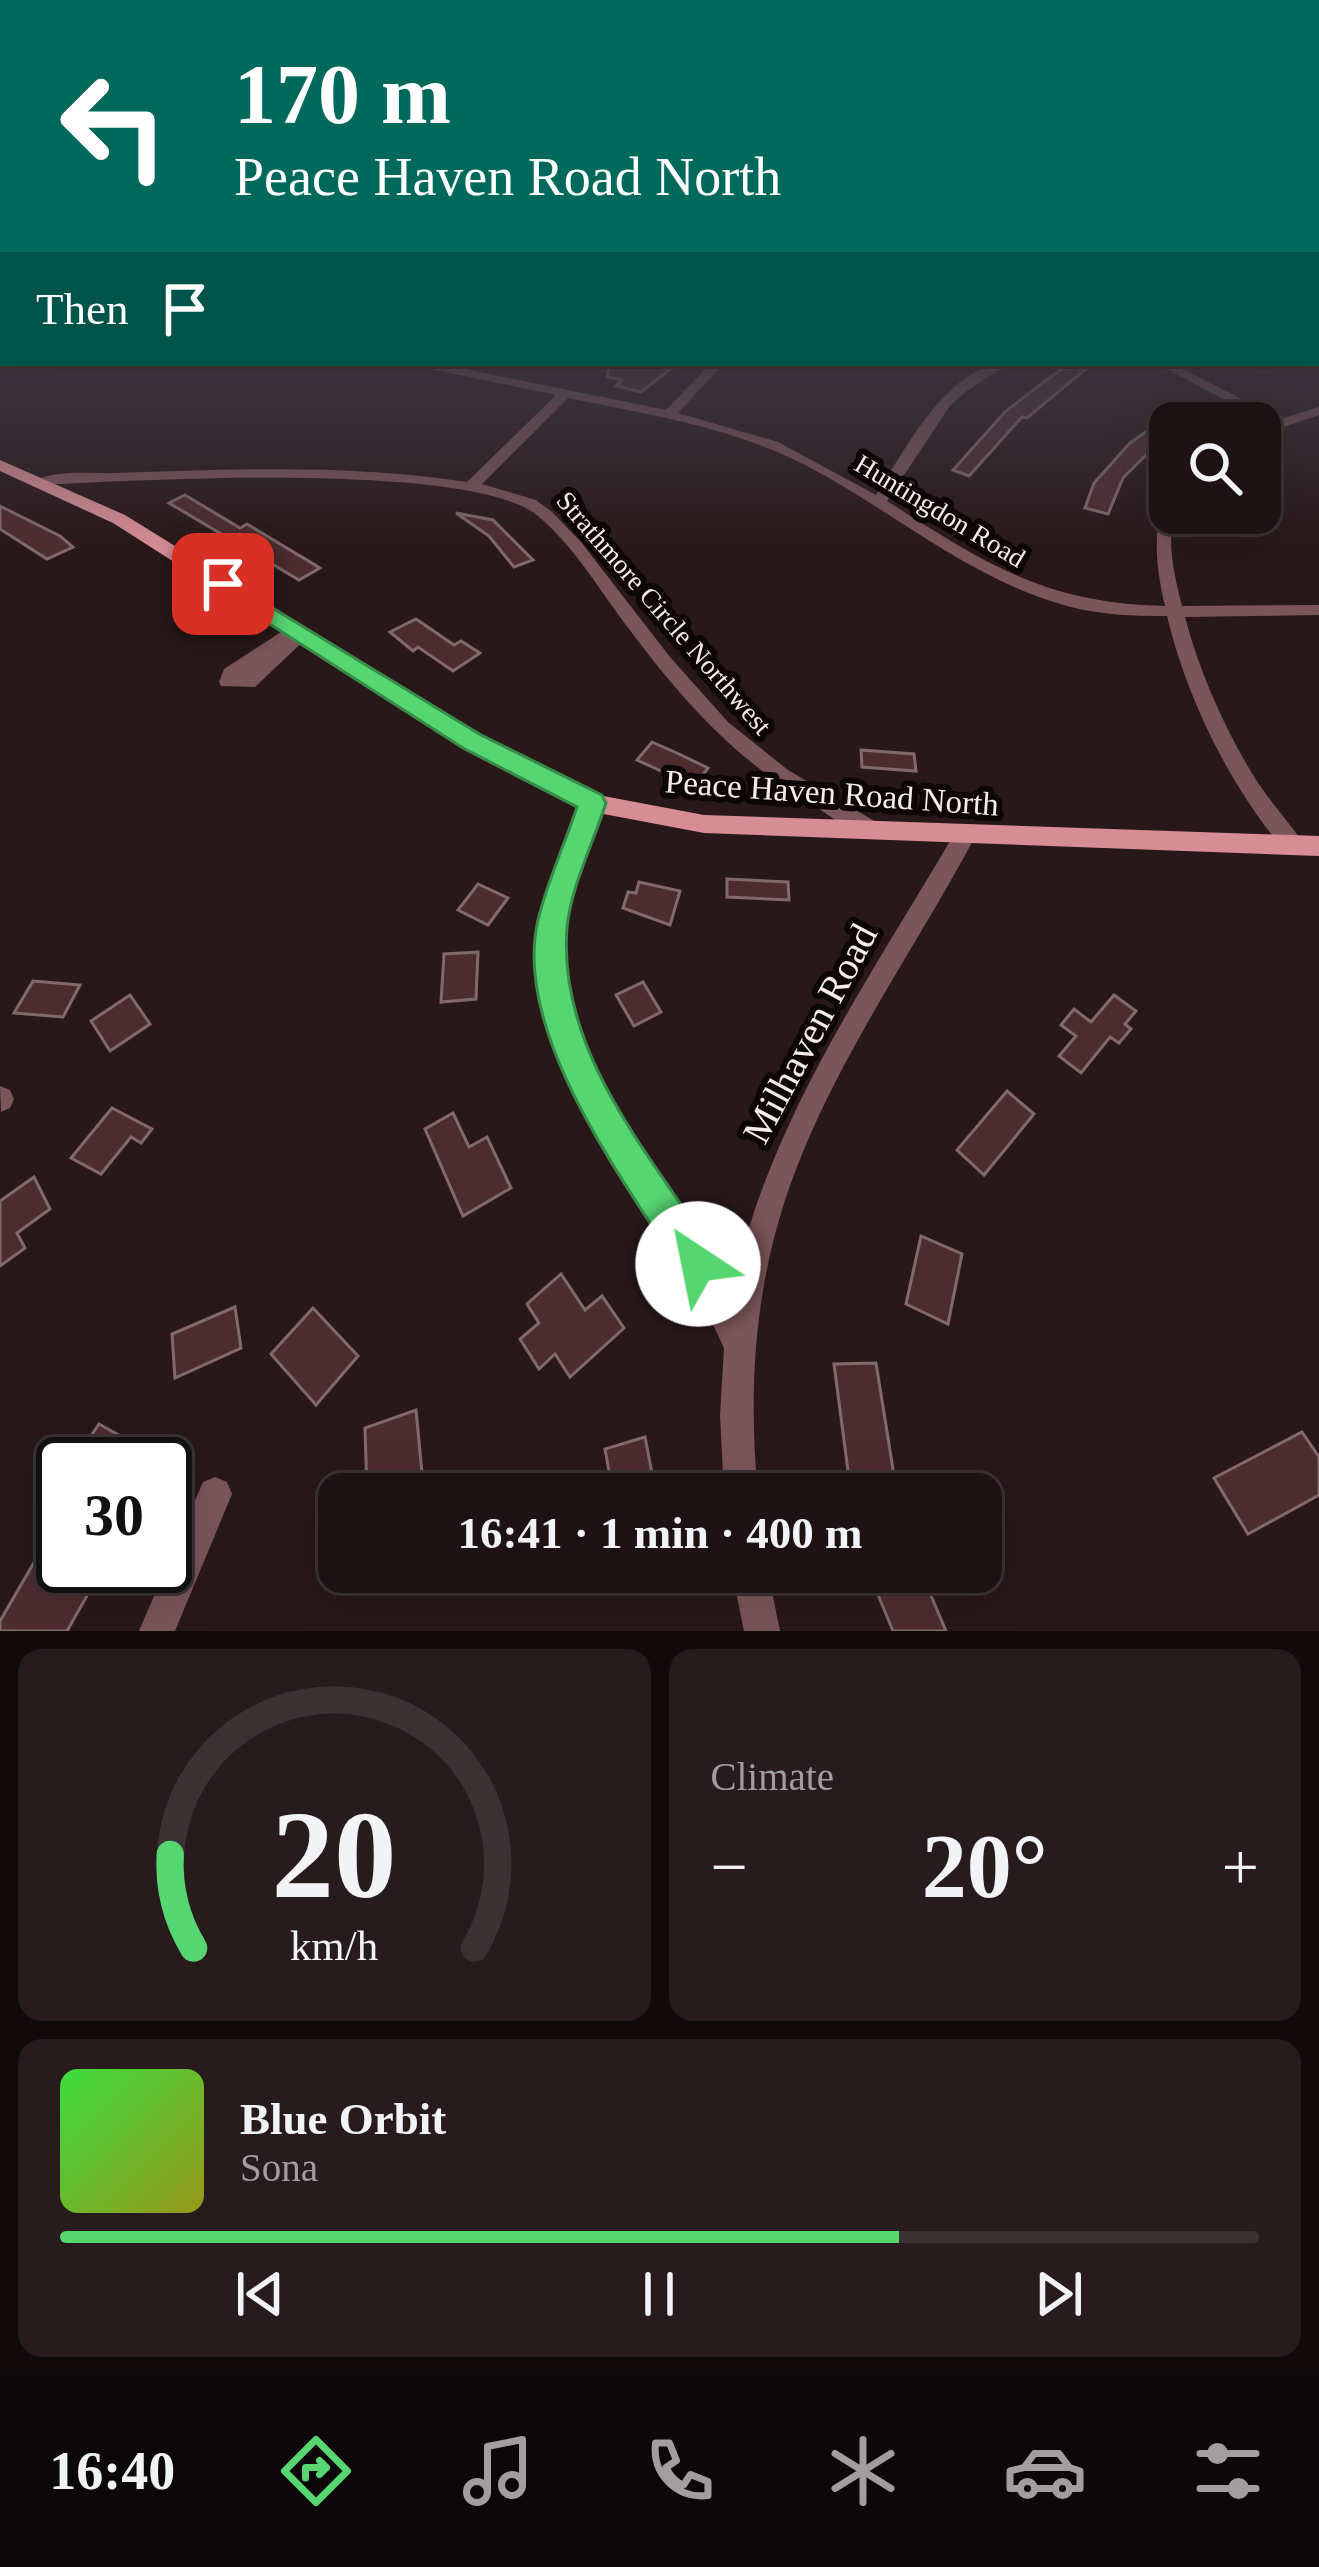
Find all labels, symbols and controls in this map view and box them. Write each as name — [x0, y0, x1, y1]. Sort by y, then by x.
icon: left — [36, 48, 192, 204]
text: 170 m — [234, 48, 451, 141]
text: Peace Haven Road North — [234, 147, 781, 207]
icon: arrive — [152, 276, 218, 342]
text: Then — [36, 284, 128, 334]
map controls — [1149, 402, 1281, 534]
button: search — [1149, 402, 1281, 534]
street label: Huntingdon Road — [850, 449, 1031, 574]
street label: Strathmore Circle Northwest — [550, 485, 778, 741]
pin — [172, 533, 274, 635]
icon: arrive — [190, 551, 256, 617]
street label: Peace Haven Road North — [664, 763, 1001, 823]
street label: Milhaven Road — [734, 916, 885, 1150]
position arrow — [635, 1201, 761, 1327]
speed limit sign: 30 — [36, 1437, 192, 1593]
text: 16:41 · 1 min · 400 m — [458, 1508, 863, 1558]
text: Climate — [711, 1755, 834, 1798]
text: 20 — [272, 1786, 397, 1924]
text: 20° — [922, 1817, 1048, 1916]
text: − — [711, 1830, 748, 1903]
text: + — [1222, 1830, 1259, 1903]
text: km/h — [290, 1922, 378, 1969]
text: Blue Orbit — [240, 2094, 446, 2144]
text: Sona — [240, 2146, 318, 2189]
icon: previous — [227, 2261, 293, 2327]
icon: pause — [626, 2261, 692, 2327]
icon: next — [1026, 2261, 1092, 2327]
icon: directions — [274, 2429, 358, 2513]
icon: music — [456, 2429, 540, 2513]
icon: phone — [638, 2429, 722, 2513]
icon: climate — [821, 2429, 905, 2513]
icon: car — [1003, 2429, 1087, 2513]
icon: filters — [1186, 2429, 1270, 2513]
text: 16:40 — [49, 2441, 175, 2501]

